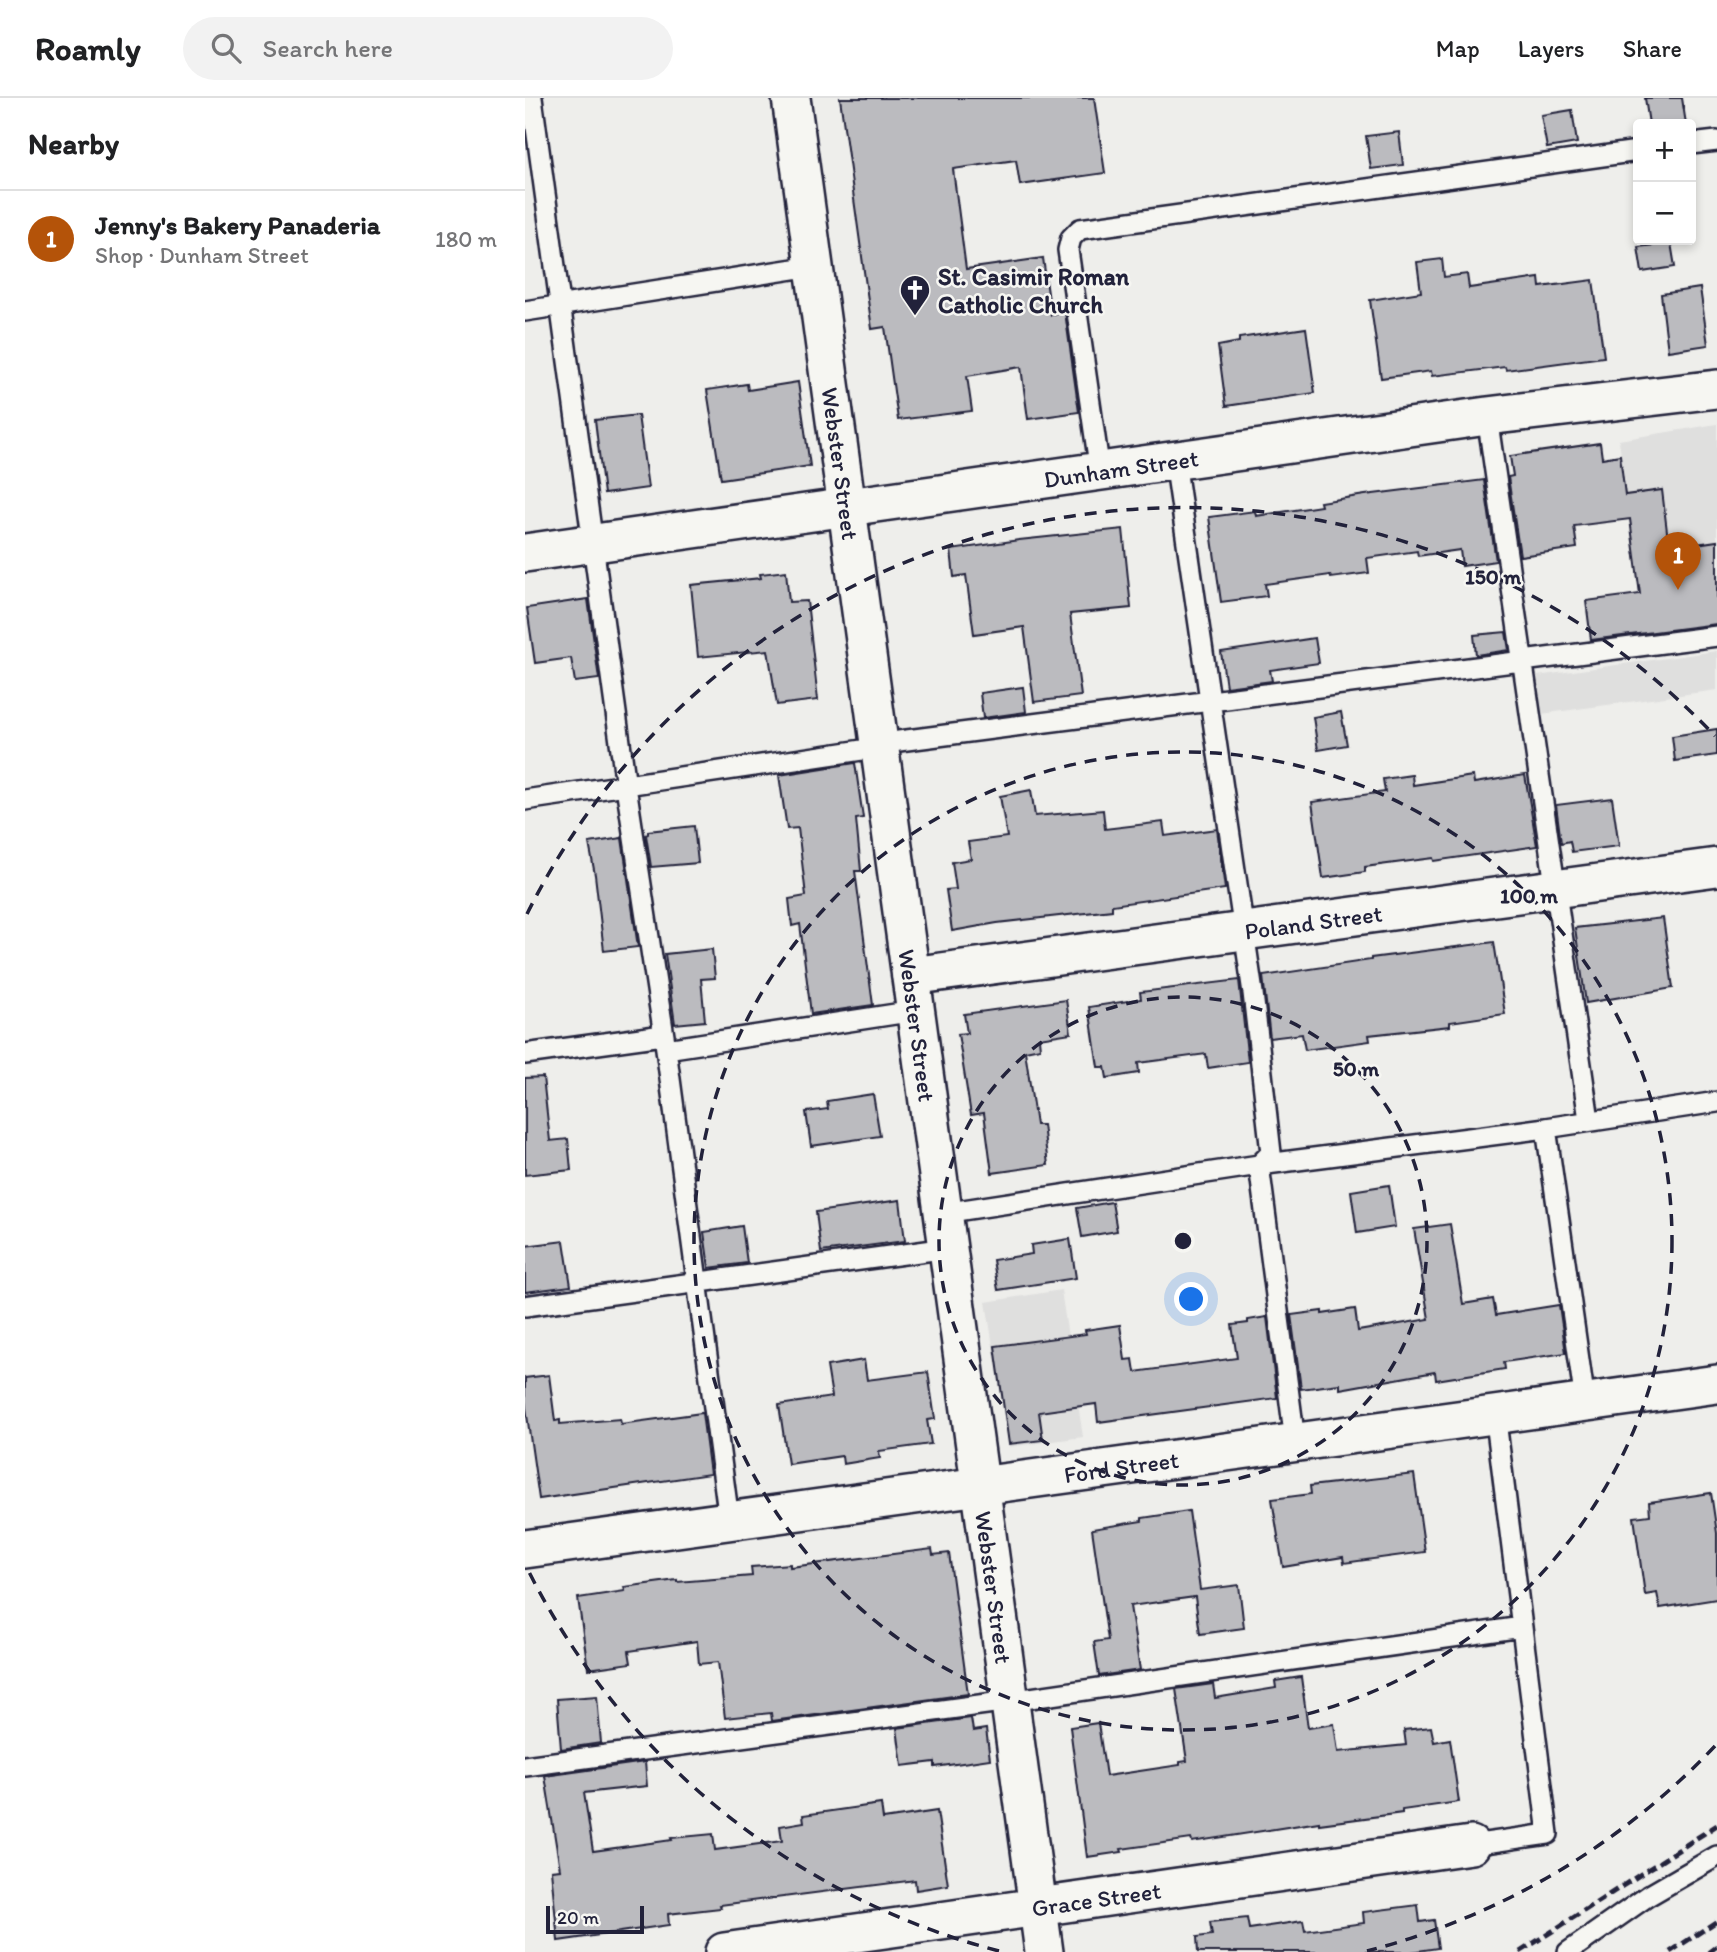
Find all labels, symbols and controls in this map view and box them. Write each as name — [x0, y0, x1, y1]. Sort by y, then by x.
search box — [183, 17, 673, 80]
text: Roamly — [35, 29, 141, 68]
icon: search — [207, 29, 245, 67]
text: Search here — [263, 32, 393, 64]
text: Map — [1436, 34, 1480, 63]
text: Layers — [1518, 34, 1585, 63]
text: Share — [1623, 34, 1682, 63]
map controls — [1633, 119, 1696, 245]
button: + — [1633, 119, 1696, 182]
text: Nearby — [28, 125, 119, 162]
button: − — [1633, 182, 1696, 245]
text: Jenny's Bakery Panaderia — [95, 209, 380, 241]
text: 1 — [46, 225, 56, 253]
text: 180 m — [435, 225, 497, 253]
text: Shop · Dunham Street — [95, 241, 309, 269]
place label: St. Casimir Roman Catholic Church — [938, 262, 1130, 319]
church icon: St. Casimir Roman Catholic Church — [898, 273, 932, 317]
street label: Webster Street — [816, 385, 866, 542]
street label: Dunham Street — [1042, 443, 1200, 493]
pin: 1 — [1655, 532, 1701, 590]
text: 150 m — [1465, 564, 1521, 589]
text: 100 m — [1500, 883, 1558, 908]
street label: Poland Street — [1243, 898, 1384, 945]
street label: Webster Street — [893, 947, 942, 1104]
text: 50 m — [1333, 1056, 1380, 1081]
centre of rings — [1171, 1229, 1195, 1253]
your location — [1174, 1282, 1208, 1316]
street label: Ford Street — [1062, 1444, 1181, 1489]
street label: Webster Street — [969, 1509, 1019, 1665]
street label: Grace Street — [1030, 1875, 1163, 1922]
scale bar — [546, 1903, 644, 1935]
text: 20 m — [557, 1906, 599, 1929]

